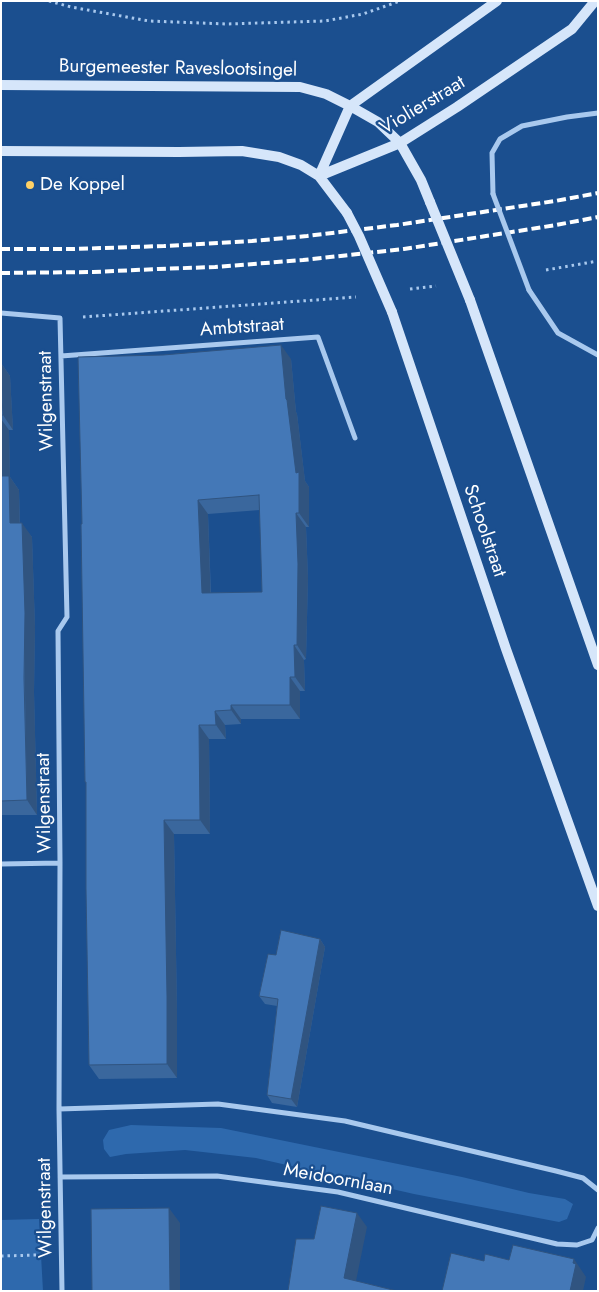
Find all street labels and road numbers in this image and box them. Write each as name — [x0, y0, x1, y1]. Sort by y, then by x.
street label: Burgemeester Raveslootsingel — [59, 56, 297, 82]
street label: Violierstraat — [376, 72, 470, 140]
street label: Ambtstraat — [199, 314, 285, 342]
street label: Wilgenstraat — [35, 351, 59, 451]
street label: Schoolstraat — [458, 482, 510, 580]
street label: Wilgenstraat — [33, 753, 57, 853]
street label: Wilgenstraat — [34, 1158, 58, 1258]
street label: Meidoornlaan — [281, 1159, 395, 1201]

